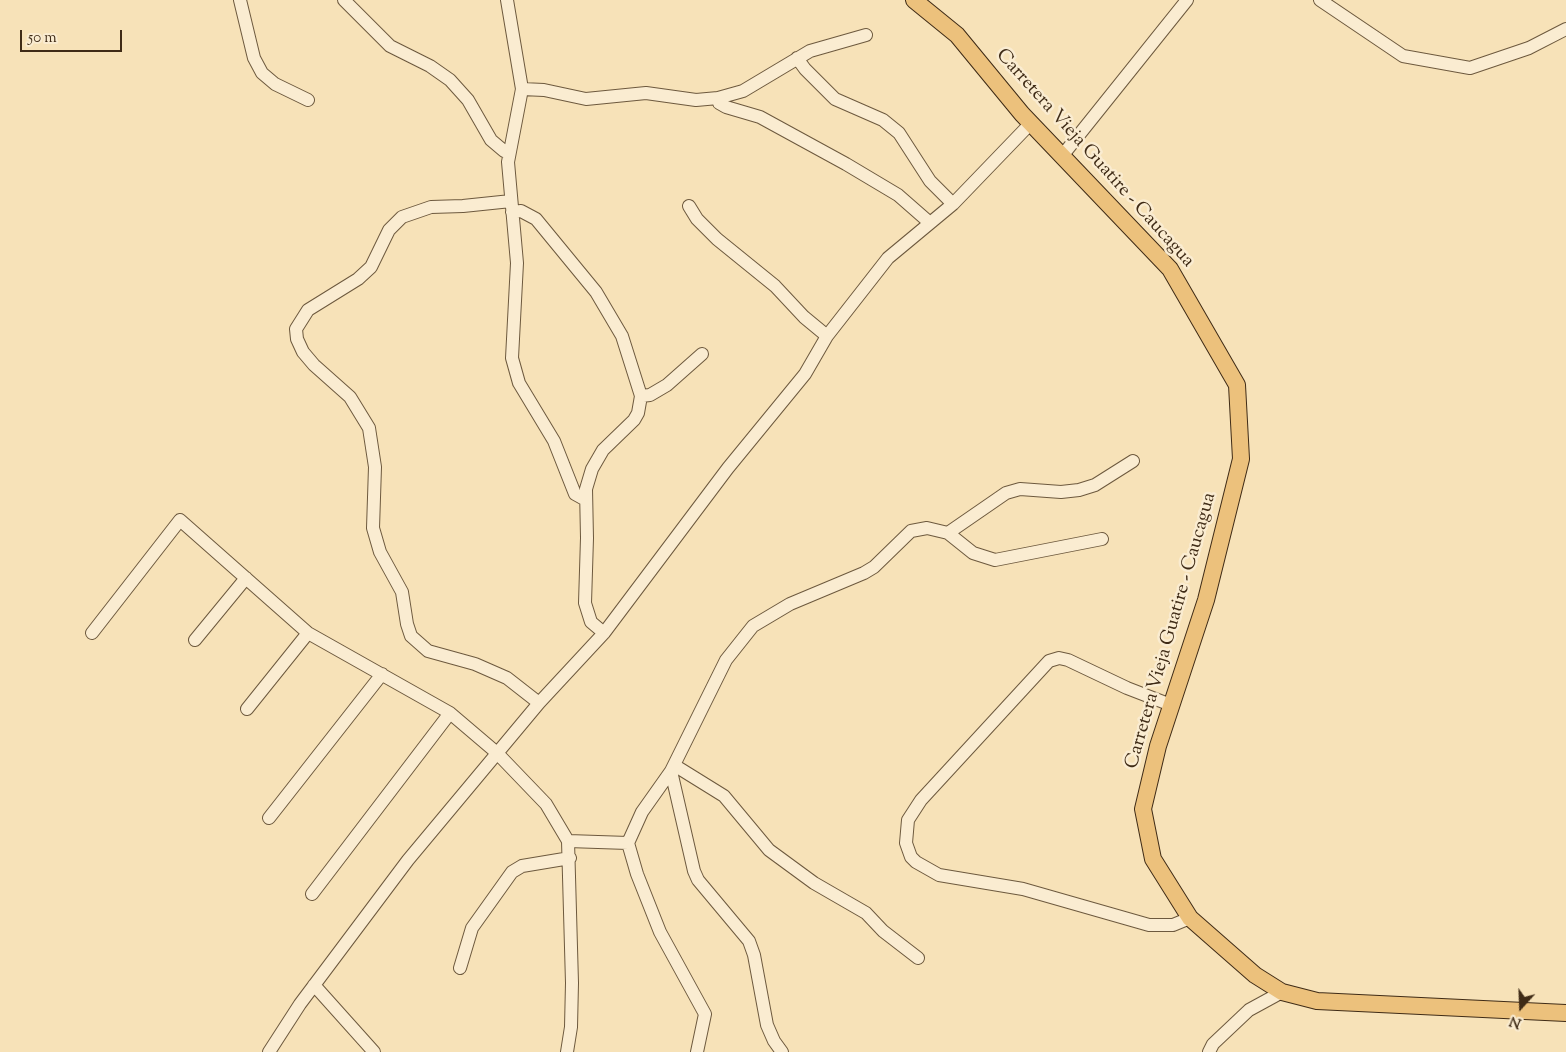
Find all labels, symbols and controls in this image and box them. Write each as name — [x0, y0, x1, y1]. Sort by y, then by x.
scale bar — [22, 20, 125, 52]
text: 50 m — [28, 28, 57, 49]
street label: Carretera Vieja Guatire - Caucagua — [990, 45, 1198, 273]
street label: Carretera Vieja Guatire - Caucagua — [1122, 490, 1222, 772]
north arrow — [1496, 982, 1546, 1032]
text: N — [1507, 1010, 1525, 1032]

